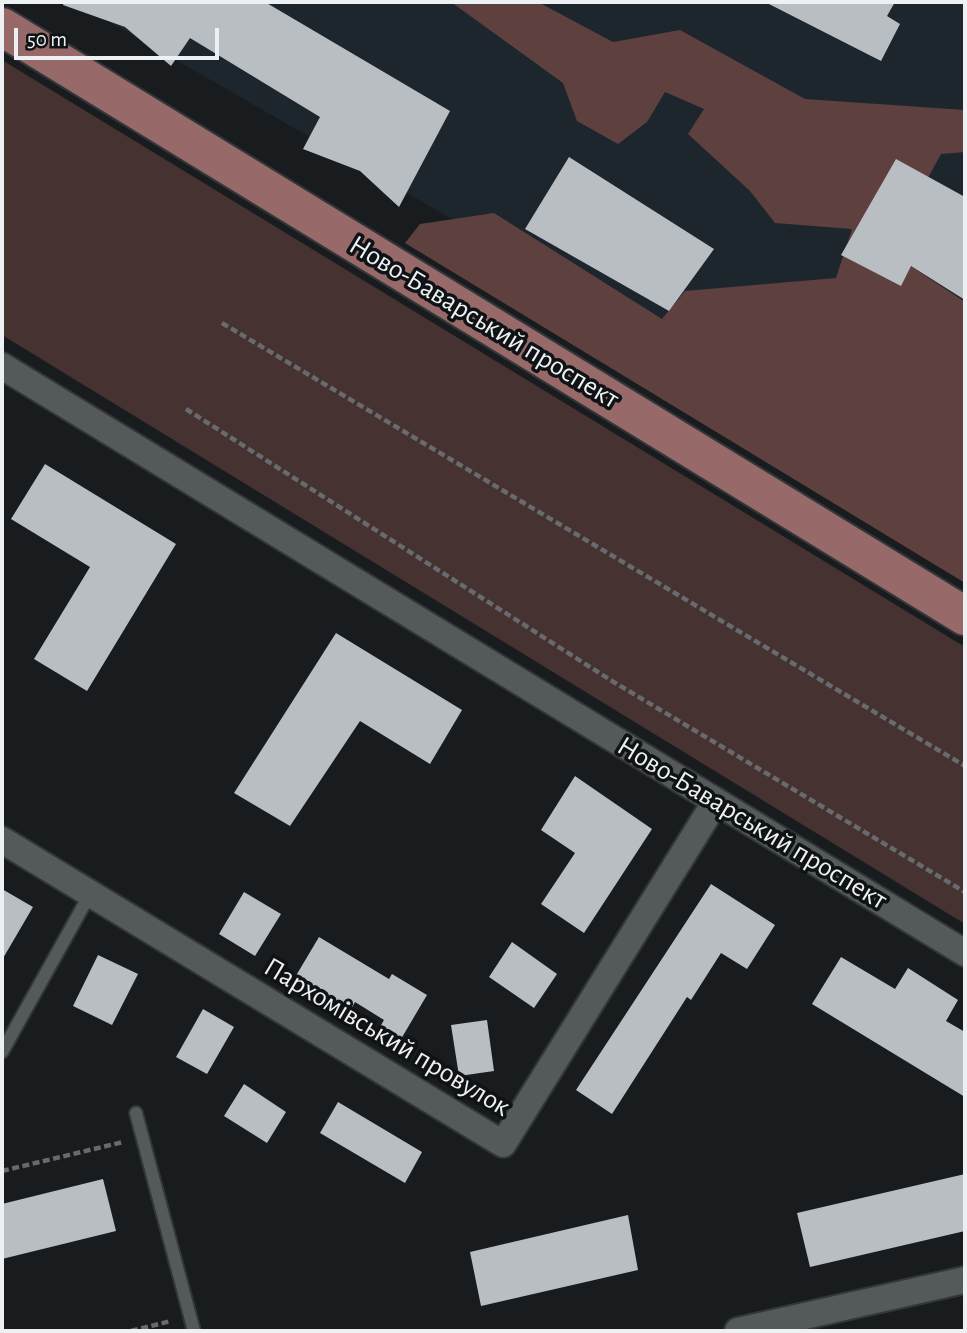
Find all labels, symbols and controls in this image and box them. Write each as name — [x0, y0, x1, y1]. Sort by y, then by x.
scale bar — [18, 14, 222, 58]
text: 50 m — [27, 29, 67, 50]
street label: Ново-Баварський проспект — [343, 228, 625, 416]
street label: Ново-Баварський проспект — [611, 729, 893, 917]
street label: Пархомівський провулок — [258, 950, 516, 1124]

